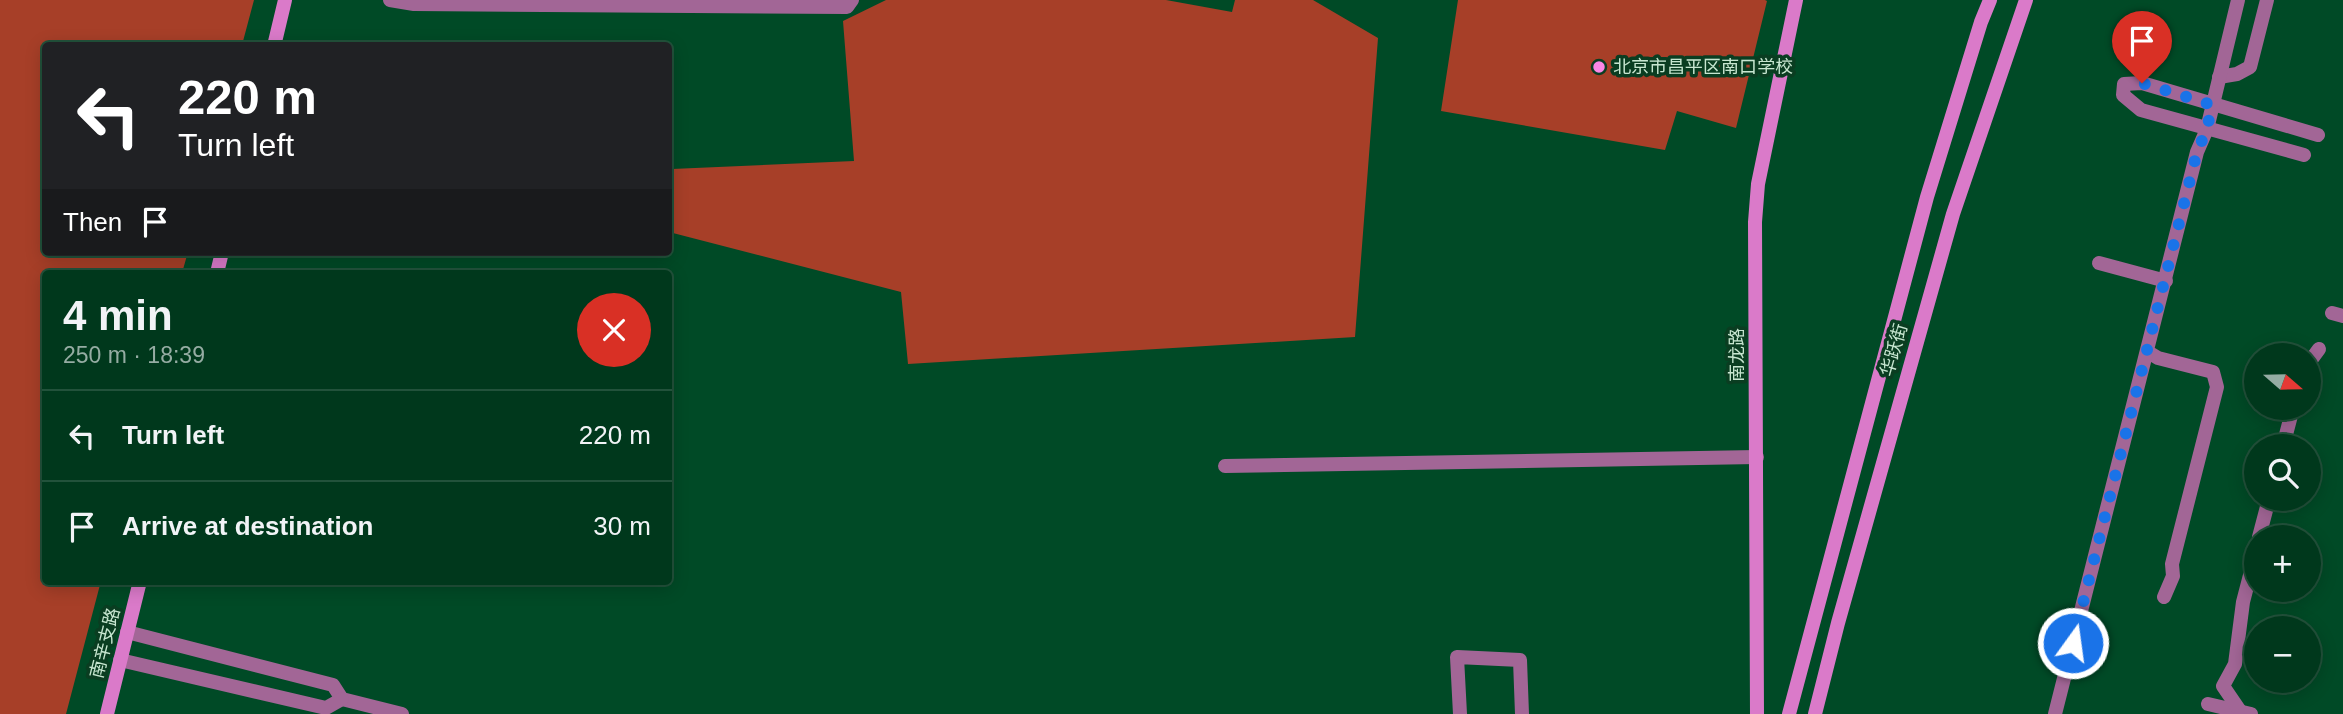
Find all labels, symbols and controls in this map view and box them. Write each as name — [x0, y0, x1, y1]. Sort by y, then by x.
pin — [2112, 11, 2172, 83]
icon: arrive — [2123, 22, 2161, 60]
place label: 北京市昌平区南口学校 — [1613, 57, 1793, 77]
marker: 北京市昌平区南口学校 — [1591, 59, 1607, 75]
icon: left — [63, 70, 154, 161]
text: 220 m — [178, 70, 317, 124]
text: Turn left — [178, 127, 294, 163]
icon: arrive — [136, 203, 174, 241]
text: Then — [63, 207, 122, 237]
text: 4 min — [63, 292, 173, 339]
button: close — [577, 293, 651, 367]
street label: 华跃街 — [1877, 321, 1911, 379]
street label: 南龙路 — [1727, 328, 1747, 382]
text: 250 m · 18:39 — [63, 342, 205, 368]
north arrow — [2244, 343, 2320, 420]
map controls — [2244, 343, 2321, 693]
icon: left — [63, 417, 101, 455]
text: Turn left — [122, 420, 224, 450]
text: 220 m — [579, 420, 651, 450]
button: search — [2244, 434, 2321, 511]
icon: arrive — [63, 508, 101, 546]
text: Arrive at destination — [122, 511, 373, 541]
text: 30 m — [593, 511, 651, 541]
button: + — [2244, 525, 2321, 602]
street label: 南辛支路 — [87, 606, 123, 680]
position arrow — [2036, 606, 2110, 680]
button: − — [2244, 616, 2321, 693]

